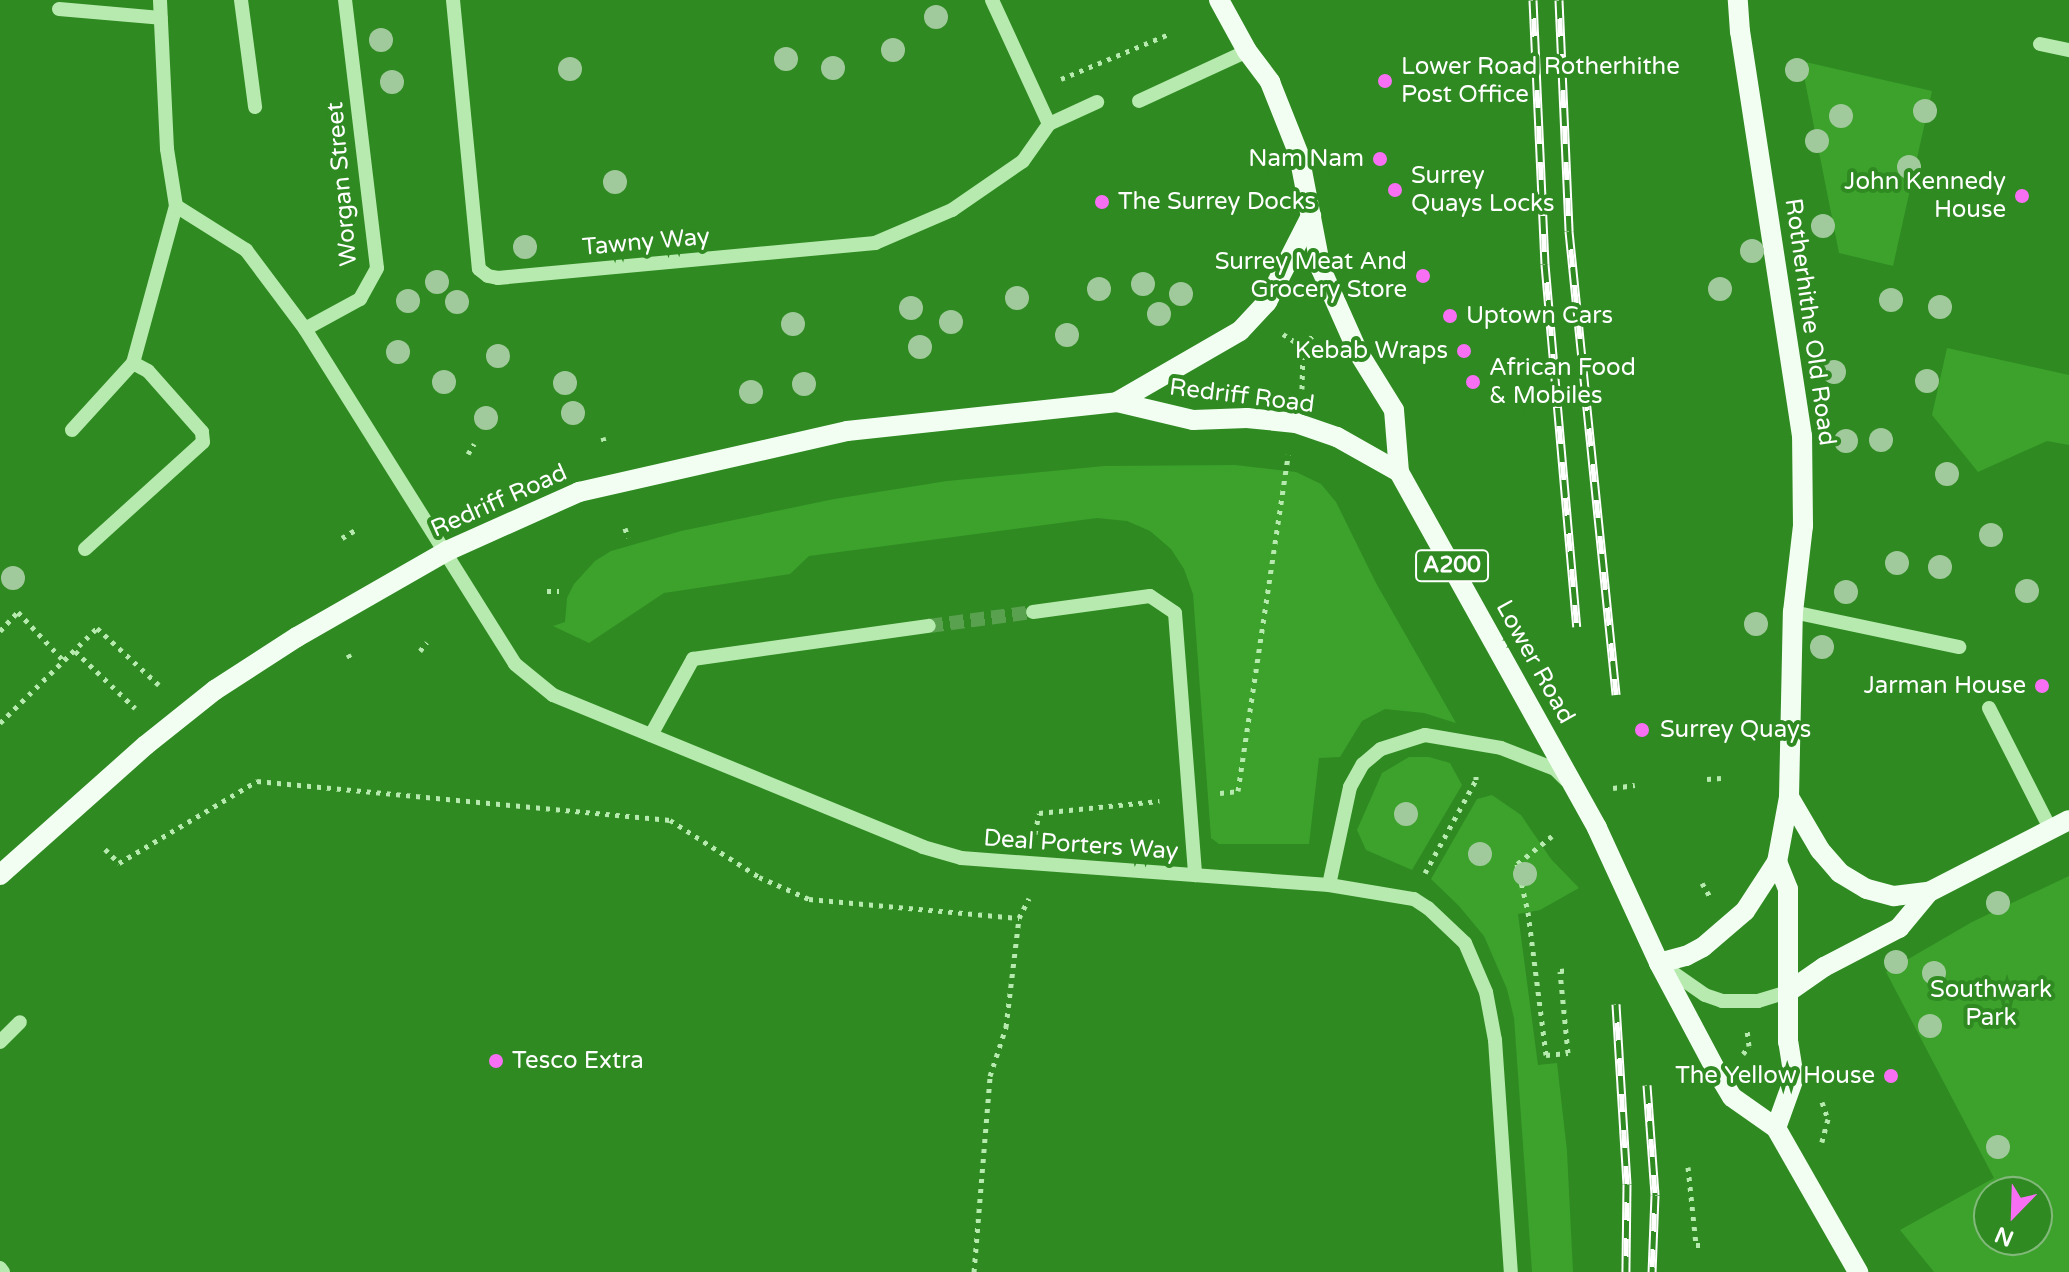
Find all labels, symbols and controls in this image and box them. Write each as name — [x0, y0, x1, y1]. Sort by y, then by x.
place label: Lower Road Rotherhithe Post Office — [1401, 53, 1680, 109]
marker: Lower Road Rotherhithe Post Office — [1376, 72, 1394, 90]
street label: Worgan Street — [320, 101, 364, 267]
place label: Nam Nam — [1248, 145, 1364, 173]
marker: Nam Nam — [1371, 150, 1389, 168]
place label: Surrey Quays Locks — [1411, 162, 1555, 218]
place label: John Kennedy House — [1844, 168, 2006, 224]
marker: Surrey Quays Locks — [1386, 181, 1404, 199]
marker: John Kennedy House — [2013, 187, 2031, 205]
place label: The Surrey Docks — [1118, 188, 1316, 216]
marker: The Surrey Docks — [1093, 193, 1111, 211]
street label: Rotherhithe Old Road — [1778, 197, 1842, 447]
street label: Tawny Way — [581, 222, 711, 262]
place label: Surrey Meat And Grocery Store — [1215, 248, 1407, 304]
marker: Surrey Meat And Grocery Store — [1414, 267, 1432, 285]
place label: Uptown Cars — [1466, 302, 1613, 330]
marker: Uptown Cars — [1441, 307, 1459, 325]
place label: Kebab Wraps — [1295, 337, 1448, 365]
marker: Kebab Wraps — [1455, 342, 1473, 360]
place label: African Food & Mobiles — [1489, 354, 1636, 410]
street label: Redriff Road — [1168, 373, 1316, 419]
marker: African Food & Mobiles — [1464, 373, 1482, 391]
street label: Redriff Road — [426, 458, 572, 544]
road number: A200 — [1414, 548, 1490, 584]
street label: Lower Road — [1489, 595, 1581, 729]
place label: Jarman House — [1864, 672, 2026, 700]
marker: Jarman House — [2033, 677, 2051, 695]
place label: Surrey Quays — [1660, 716, 1811, 744]
marker: Surrey Quays — [1631, 719, 1653, 741]
street label: Deal Porters Way — [983, 824, 1179, 866]
park label: Southwark Park — [1930, 976, 2052, 1032]
place label: Tesco Extra — [512, 1047, 644, 1075]
marker: Tesco Extra — [487, 1052, 505, 1070]
place label: The Yellow House — [1675, 1062, 1875, 1090]
marker: The Yellow House — [1882, 1067, 1900, 1085]
north arrow — [1973, 1176, 2053, 1256]
text: N — [1991, 1221, 2018, 1252]

